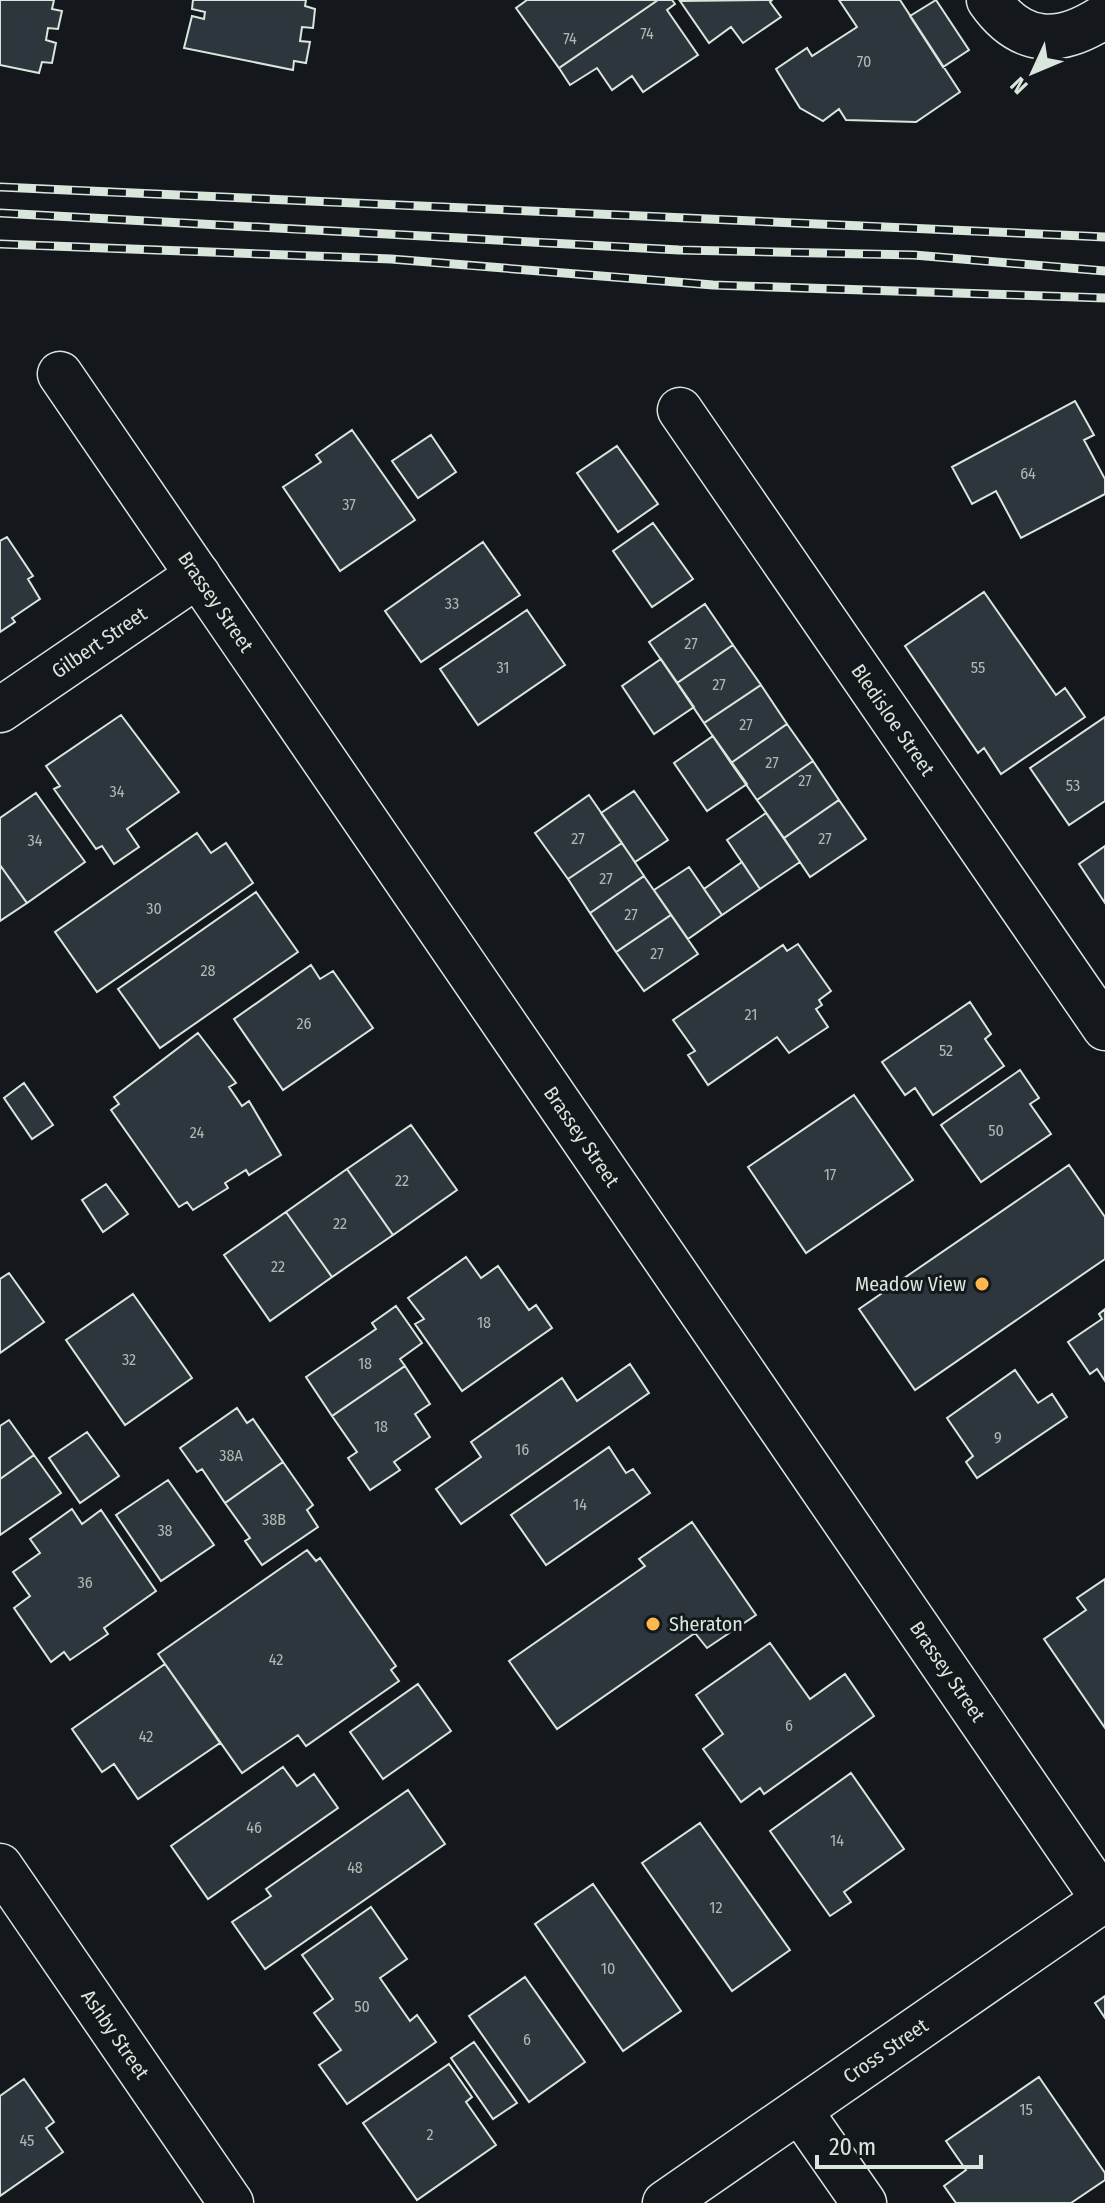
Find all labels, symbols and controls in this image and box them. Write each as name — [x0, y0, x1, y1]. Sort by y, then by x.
house number: 74 — [640, 24, 654, 43]
house number: 74 — [563, 29, 577, 48]
north arrow — [993, 32, 1073, 112]
house number: 70 — [857, 52, 871, 71]
text: N — [1005, 71, 1033, 100]
house number: 64 — [1020, 464, 1036, 483]
house number: 37 — [342, 495, 356, 514]
street label: Brassey Street — [173, 547, 259, 657]
house number: 33 — [445, 594, 459, 613]
street label: Gilbert Street — [47, 601, 152, 683]
house number: 27 — [684, 634, 698, 653]
house number: 31 — [496, 658, 510, 677]
house number: 55 — [971, 658, 985, 677]
street label: Bledisloe Street — [846, 659, 940, 780]
house number: 27 — [712, 675, 726, 694]
house number: 27 — [739, 715, 753, 734]
house number: 27 — [765, 753, 779, 772]
house number: 27 — [798, 771, 812, 790]
house number: 53 — [1066, 776, 1080, 795]
house number: 34 — [110, 782, 125, 801]
house number: 27 — [571, 829, 585, 848]
house number: 27 — [818, 829, 832, 848]
house number: 34 — [28, 831, 43, 850]
house number: 27 — [599, 869, 613, 888]
house number: 30 — [146, 899, 162, 918]
house number: 27 — [624, 905, 638, 924]
house number: 27 — [650, 944, 664, 963]
house number: 28 — [200, 961, 216, 980]
house number: 21 — [745, 1005, 757, 1024]
house number: 26 — [297, 1014, 312, 1033]
house number: 52 — [939, 1041, 953, 1060]
street label: Brassey Street — [539, 1082, 625, 1192]
house number: 50 — [988, 1121, 1004, 1140]
house number: 24 — [190, 1123, 204, 1142]
house number: 17 — [824, 1165, 837, 1184]
house number: 22 — [395, 1171, 409, 1190]
house number: 22 — [333, 1214, 347, 1233]
house number: 22 — [271, 1257, 285, 1276]
place label: Meadow View — [855, 1272, 966, 1296]
marker: Meadow View — [973, 1275, 991, 1293]
house number: 18 — [477, 1313, 491, 1332]
house number: 32 — [122, 1350, 136, 1369]
house number: 18 — [358, 1354, 372, 1373]
house number: 18 — [374, 1417, 388, 1436]
house number: 9 — [994, 1428, 1002, 1447]
house number: 16 — [515, 1440, 529, 1459]
house number: 38A — [219, 1446, 243, 1465]
house number: 14 — [573, 1495, 587, 1514]
house number: 38B — [262, 1510, 286, 1529]
house number: 38 — [157, 1521, 173, 1540]
house number: 36 — [77, 1573, 93, 1592]
place label: Sheraton — [669, 1612, 743, 1636]
marker: Sheraton — [644, 1615, 662, 1633]
street label: Brassey Street — [905, 1617, 991, 1727]
house number: 42 — [269, 1650, 283, 1669]
house number: 6 — [785, 1716, 793, 1735]
house number: 42 — [139, 1727, 153, 1746]
house number: 46 — [246, 1818, 262, 1837]
house number: 14 — [830, 1831, 844, 1850]
house number: 48 — [347, 1858, 363, 1877]
house number: 12 — [709, 1898, 723, 1917]
house number: 10 — [601, 1959, 615, 1978]
street label: Ashby Street — [76, 1985, 155, 2084]
house number: 50 — [354, 1997, 370, 2016]
street label: Cross Street — [839, 2013, 933, 2088]
house number: 6 — [523, 2030, 531, 2049]
house number: 15 — [1019, 2100, 1033, 2119]
scale bar — [817, 2119, 981, 2169]
house number: 2 — [426, 2125, 434, 2144]
house number: 45 — [20, 2131, 34, 2150]
text: 20 m — [829, 2133, 876, 2161]

